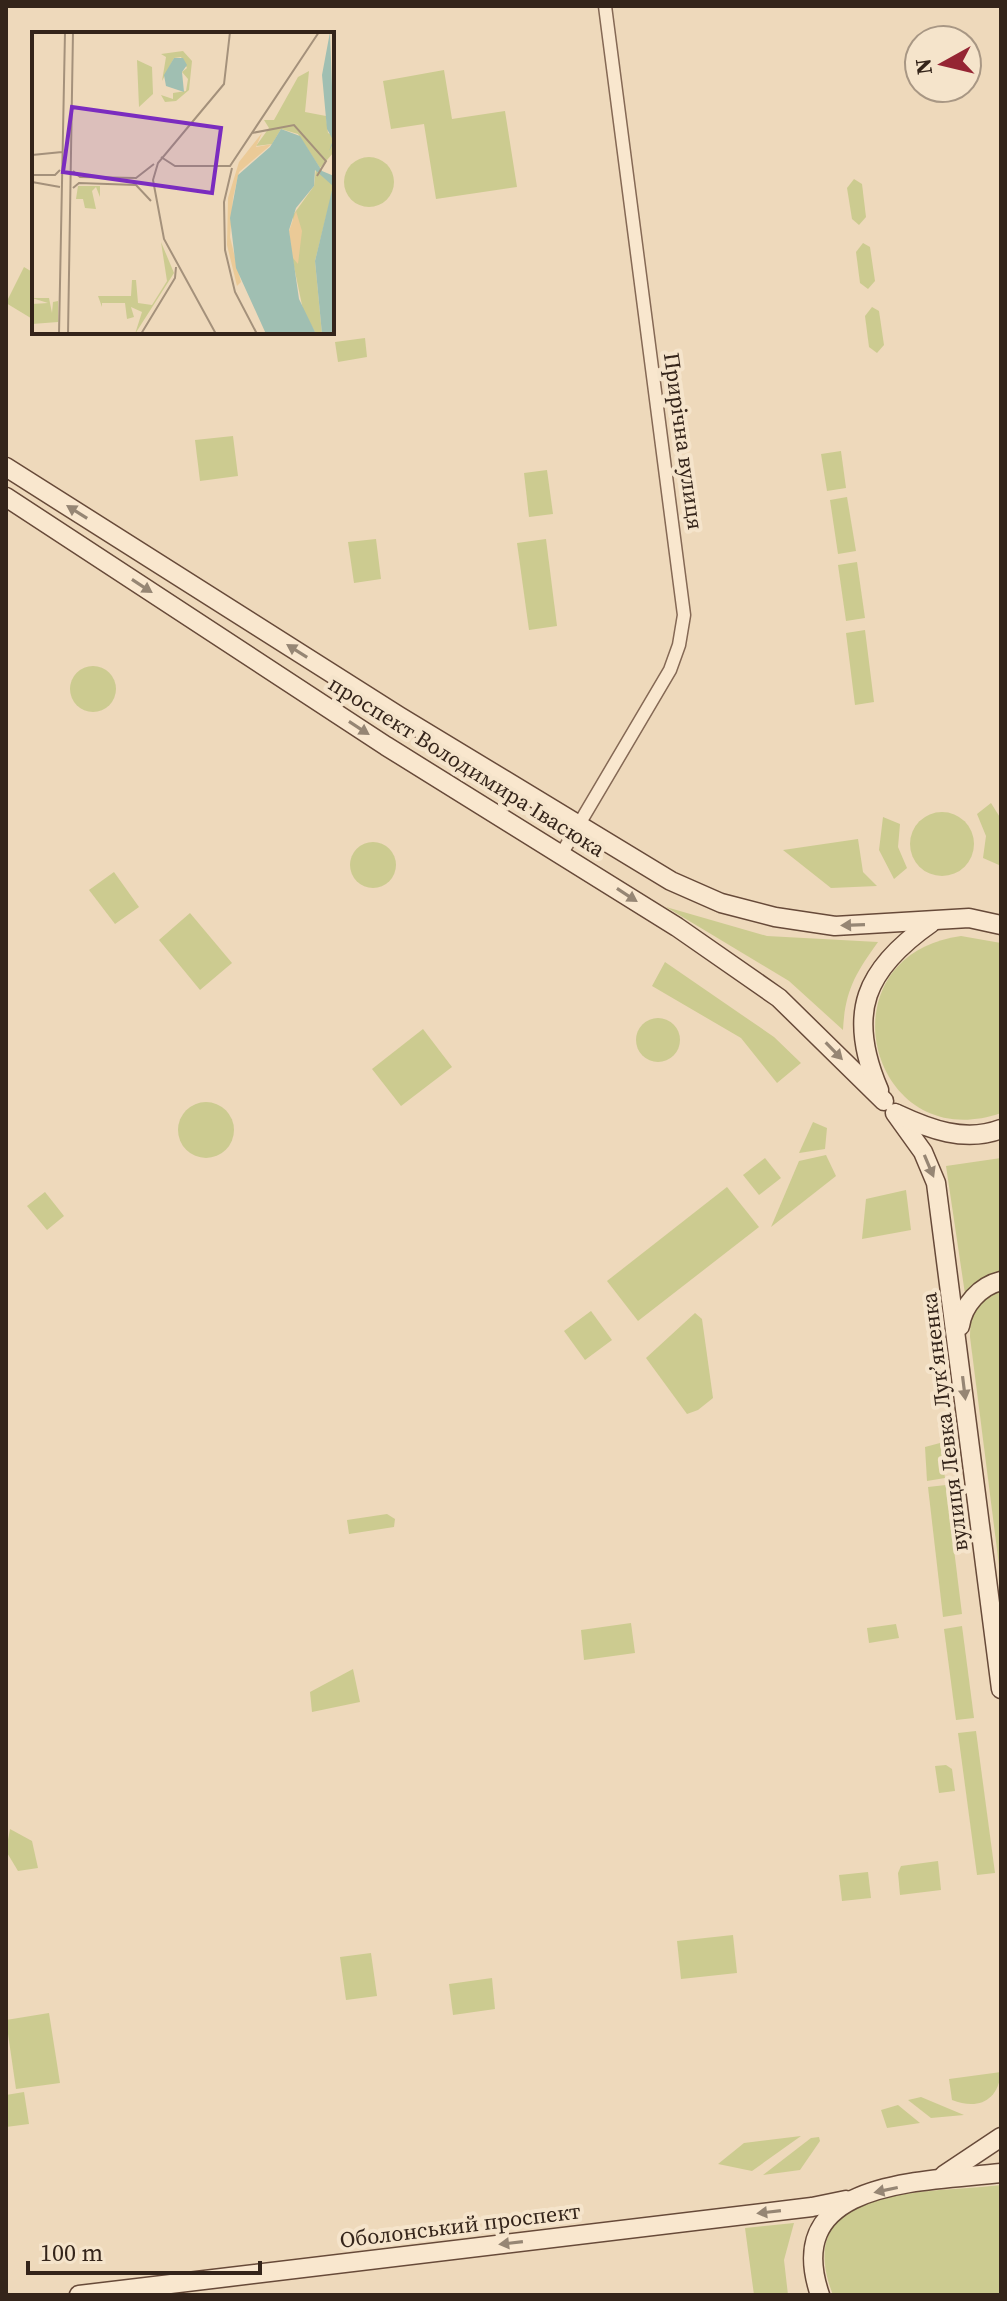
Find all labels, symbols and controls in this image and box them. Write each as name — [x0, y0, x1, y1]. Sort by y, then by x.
north arrow — [903, 24, 983, 104]
inset map — [32, 32, 334, 334]
text: N — [907, 57, 939, 77]
street label: Прирічна вулиця — [657, 351, 711, 531]
one-way arrow — [66, 505, 88, 519]
one-way arrow — [131, 578, 152, 593]
one-way arrow — [286, 644, 307, 659]
street label: проспект Володимира Івасюка — [323, 668, 612, 864]
one-way arrow — [348, 720, 370, 735]
one-way arrow — [616, 888, 638, 902]
one-way arrow — [840, 919, 865, 931]
one-way arrow — [825, 1041, 843, 1060]
one-way arrow — [923, 1154, 936, 1178]
street label: вулиця Левка Лукʼяненка — [913, 1290, 975, 1553]
one-way arrow — [958, 1376, 971, 1401]
one-way arrow — [873, 2184, 898, 2197]
street label: Оболонський проспект — [338, 2195, 583, 2255]
one-way arrow — [756, 2205, 781, 2218]
scale bar — [28, 2225, 260, 2275]
text: 100 m — [40, 2236, 103, 2269]
one-way arrow — [498, 2237, 523, 2250]

